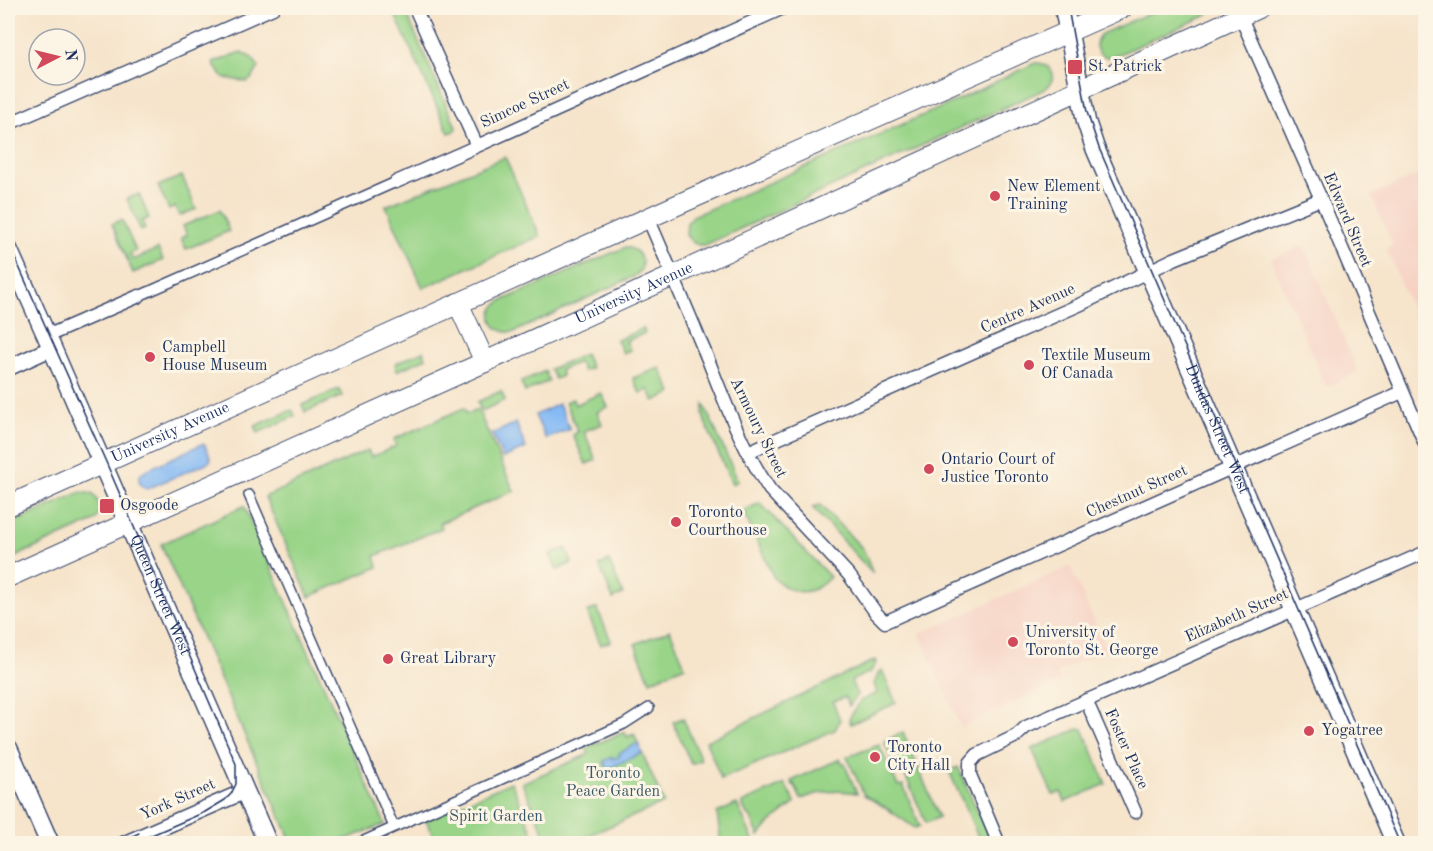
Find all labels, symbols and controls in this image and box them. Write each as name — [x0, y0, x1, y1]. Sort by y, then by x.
north arrow — [27, 27, 87, 87]
text: N — [61, 48, 79, 63]
marker: St. Patrick — [1066, 58, 1084, 76]
place label: St. Patrick — [1088, 59, 1162, 75]
street label: Simcoe Street — [478, 76, 572, 132]
street label: Edward Street — [1320, 170, 1374, 270]
place label: New Element Training — [1007, 179, 1101, 213]
marker: New Element Training — [988, 189, 1002, 203]
street label: University Avenue — [572, 260, 695, 328]
street label: Centre Avenue — [978, 281, 1078, 337]
place label: Campbell House Museum — [162, 340, 268, 374]
place label: Textile Museum Of Canada — [1041, 348, 1151, 382]
marker: Campbell House Museum — [143, 350, 157, 364]
marker: Textile Museum Of Canada — [1022, 358, 1036, 372]
street label: Dundas Street West — [1182, 362, 1252, 497]
street label: Armoury Street — [727, 375, 789, 481]
street label: University Avenue — [109, 399, 232, 466]
place label: Ontario Court of Justice Toronto — [941, 452, 1055, 486]
marker: Ontario Court of Justice Toronto — [922, 462, 936, 476]
street label: Chestnut Street — [1084, 462, 1190, 521]
marker: Osgoode — [98, 497, 116, 515]
place label: Osgoode — [120, 498, 178, 514]
place label: Toronto Courthouse — [688, 505, 767, 539]
marker: Toronto Courthouse — [669, 515, 683, 529]
street label: Queen Street West — [126, 532, 193, 658]
street label: Elizabeth Street — [1183, 586, 1291, 646]
place label: University of Toronto St. George — [1025, 625, 1158, 659]
marker: University of Toronto St. George — [1006, 635, 1020, 649]
place label: Great Library — [400, 651, 497, 667]
marker: Great Library — [381, 652, 395, 666]
street label: Foster Place — [1101, 706, 1151, 792]
place label: Yogatree — [1321, 723, 1383, 739]
marker: Yogatree — [1302, 724, 1316, 738]
place label: Toronto City Hall — [887, 740, 950, 774]
marker: Toronto City Hall — [868, 750, 882, 764]
park label: Toronto Peace Garden — [566, 766, 661, 800]
street label: York Street — [138, 776, 218, 824]
park label: Spirit Garden — [449, 809, 543, 825]

